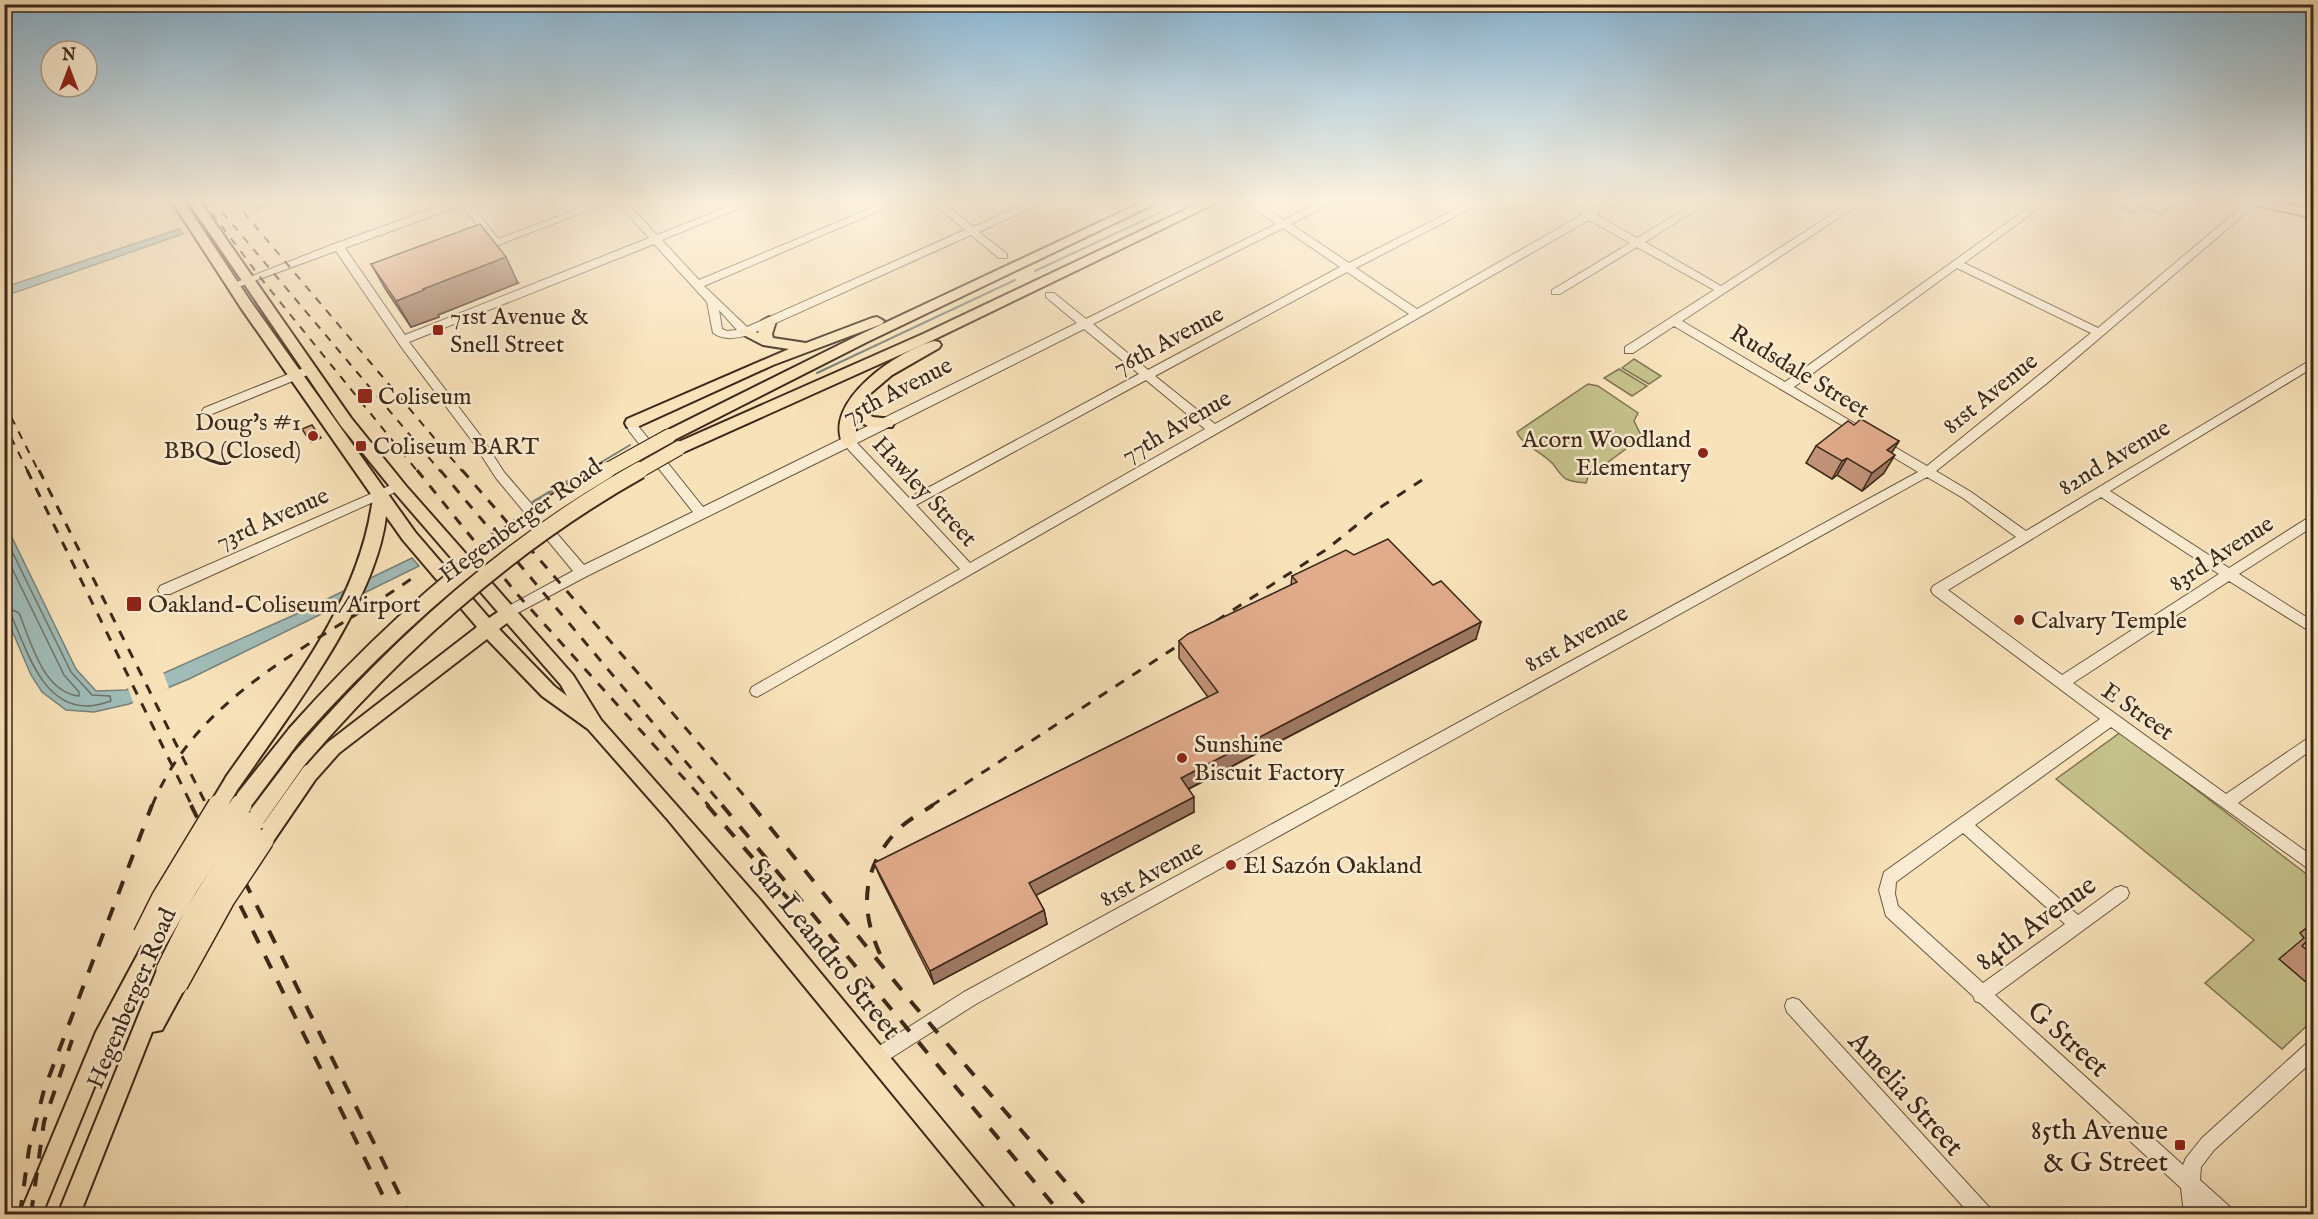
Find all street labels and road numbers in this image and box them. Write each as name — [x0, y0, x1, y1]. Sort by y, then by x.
street label: 76th Avenue — [1108, 299, 1229, 383]
street label: Rudsdale Street — [1724, 318, 1875, 426]
street label: 81st Avenue — [1937, 346, 2045, 442]
street label: 75th Avenue — [837, 350, 958, 432]
street label: 77th Avenue — [1116, 383, 1237, 471]
street label: 82nd Avenue — [2053, 413, 2176, 504]
street label: Hawley Street — [865, 430, 983, 554]
street label: Hegenberger Road — [434, 452, 608, 590]
street label: 73rd Avenue — [211, 481, 334, 558]
street label: 83rd Avenue — [2164, 509, 2280, 600]
street label: 81st Avenue — [1520, 598, 1634, 680]
street label: E Street — [2095, 676, 2179, 748]
street label: 81st Avenue — [1095, 833, 1209, 915]
street label: San Leandro Street — [740, 852, 908, 1048]
street label: 84th Avenue — [1969, 868, 2104, 980]
street label: Hegenberger Road — [80, 903, 184, 1093]
street label: G Street — [2019, 994, 2116, 1086]
street label: Amelia Street — [1839, 1024, 1971, 1165]

